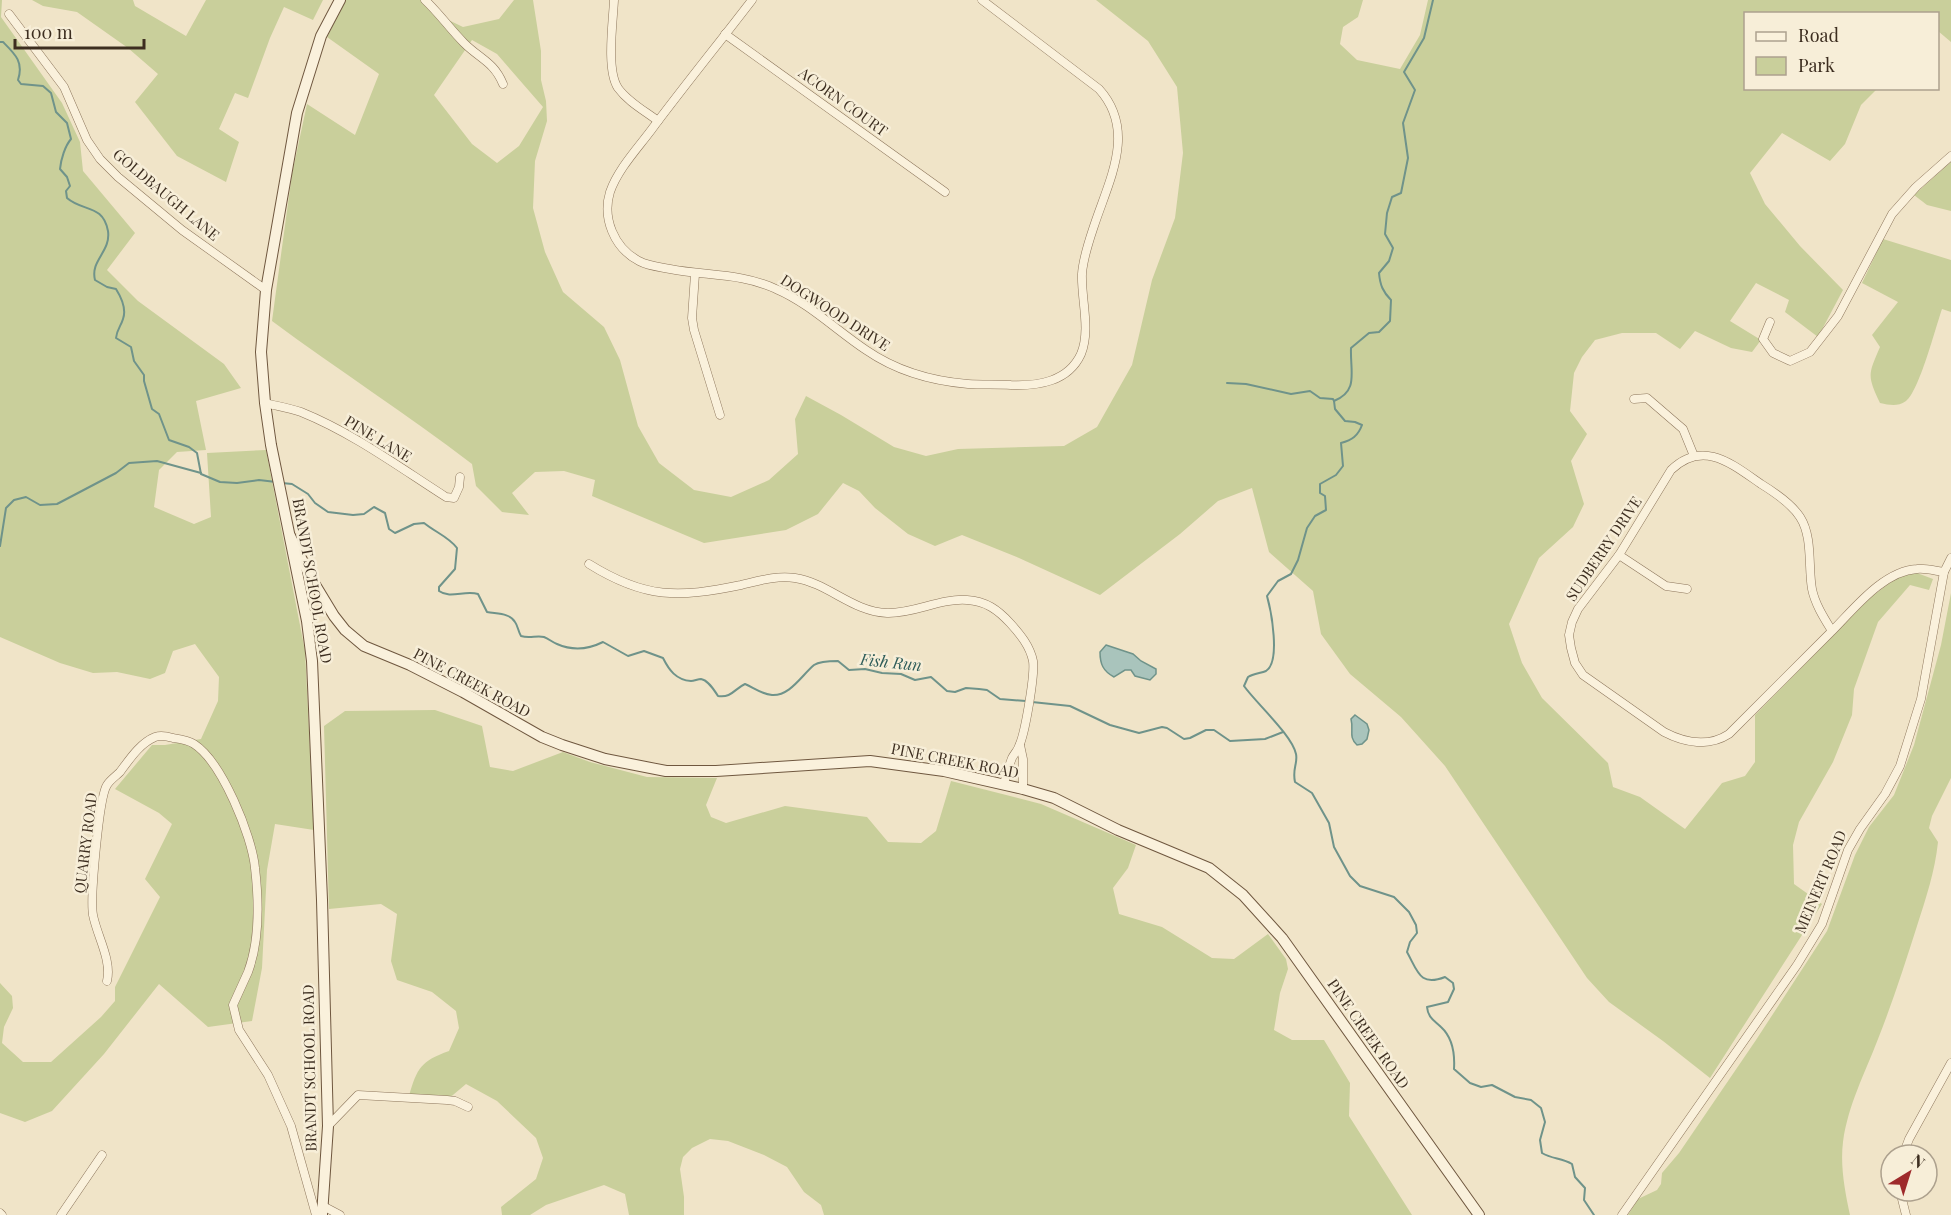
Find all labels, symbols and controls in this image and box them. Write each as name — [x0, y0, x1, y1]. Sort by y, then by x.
scale bar — [15, 12, 144, 50]
legend — [1744, 12, 1939, 90]
text: 100 m — [24, 20, 73, 44]
text: Road — [1798, 23, 1839, 47]
text: Park — [1798, 53, 1835, 77]
street label: ACORN COURT — [794, 62, 892, 140]
street label: GOLDBAUGH LANE — [109, 144, 224, 245]
street label: DOGWOOD DRIVE — [777, 269, 894, 355]
street label: PINE LANE — [341, 410, 416, 466]
street label: SUDBERRY DRIVE — [1561, 492, 1646, 605]
street label: BRANDT SCHOOL ROAD — [289, 497, 337, 665]
street label: PINE CREEK ROAD — [410, 643, 535, 721]
water label: Fish Run — [858, 648, 923, 675]
street label: PINE CREEK ROAD — [890, 738, 1021, 782]
street label: QUARRY ROAD — [69, 791, 101, 894]
street label: MEINERT ROAD — [1789, 827, 1851, 936]
street label: PINE CREEK ROAD — [1323, 975, 1414, 1092]
street label: BRANDT SCHOOL ROAD — [298, 984, 320, 1152]
north arrow — [1879, 1143, 1939, 1203]
text: N — [1908, 1149, 1930, 1173]

